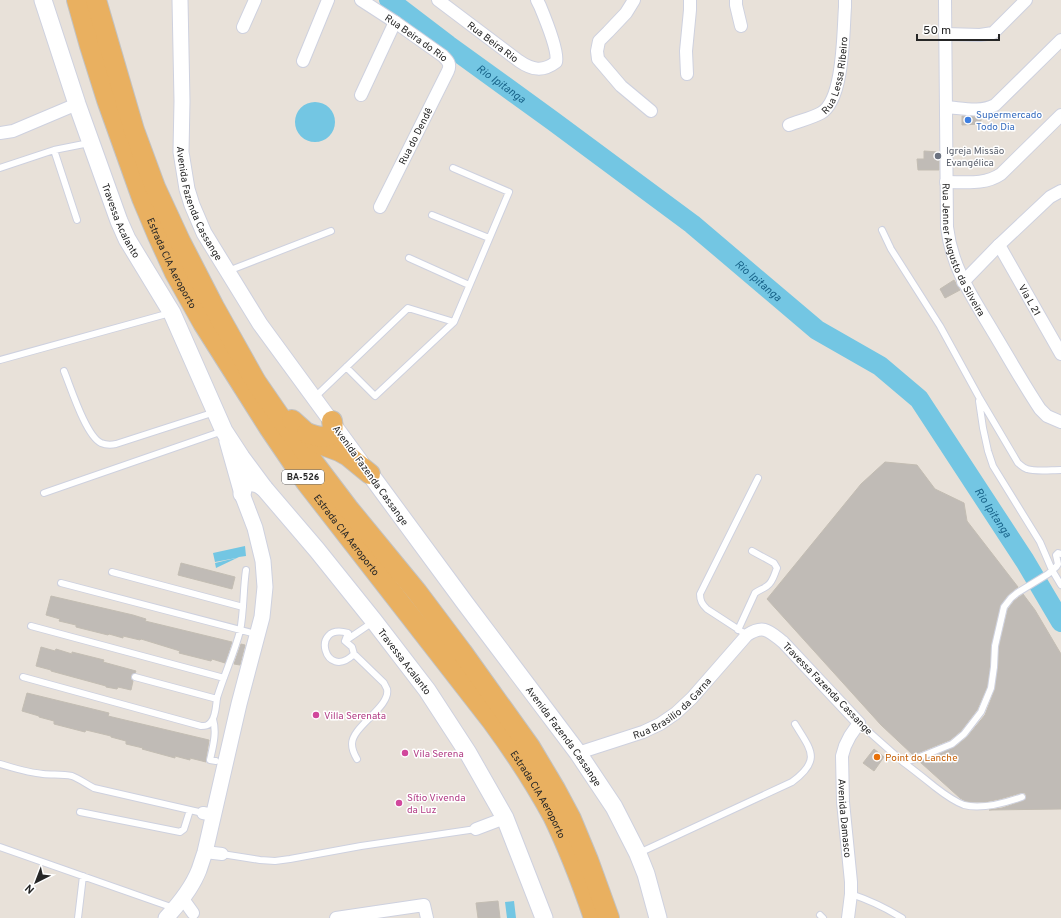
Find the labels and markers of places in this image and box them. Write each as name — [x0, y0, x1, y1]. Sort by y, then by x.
place label: Supermercado Todo Dia — [976, 109, 1042, 134]
marker: Supermercado Todo Dia — [963, 115, 973, 125]
place label: Igreja Missão Evangélica — [946, 145, 1005, 170]
marker: Igreja Missão Evangélica — [933, 151, 943, 161]
marker: Villa Serenata — [311, 710, 321, 720]
place label: Villa Serenata — [324, 710, 386, 723]
marker: Vila Serena — [400, 748, 410, 758]
place label: Vila Serena — [413, 748, 464, 761]
marker: Point do Lanche — [872, 752, 882, 762]
place label: Point do Lanche — [885, 752, 958, 765]
place label: Sítio Vivenda da Luz — [407, 792, 465, 817]
marker: Sítio Vivenda da Luz — [394, 798, 404, 808]

